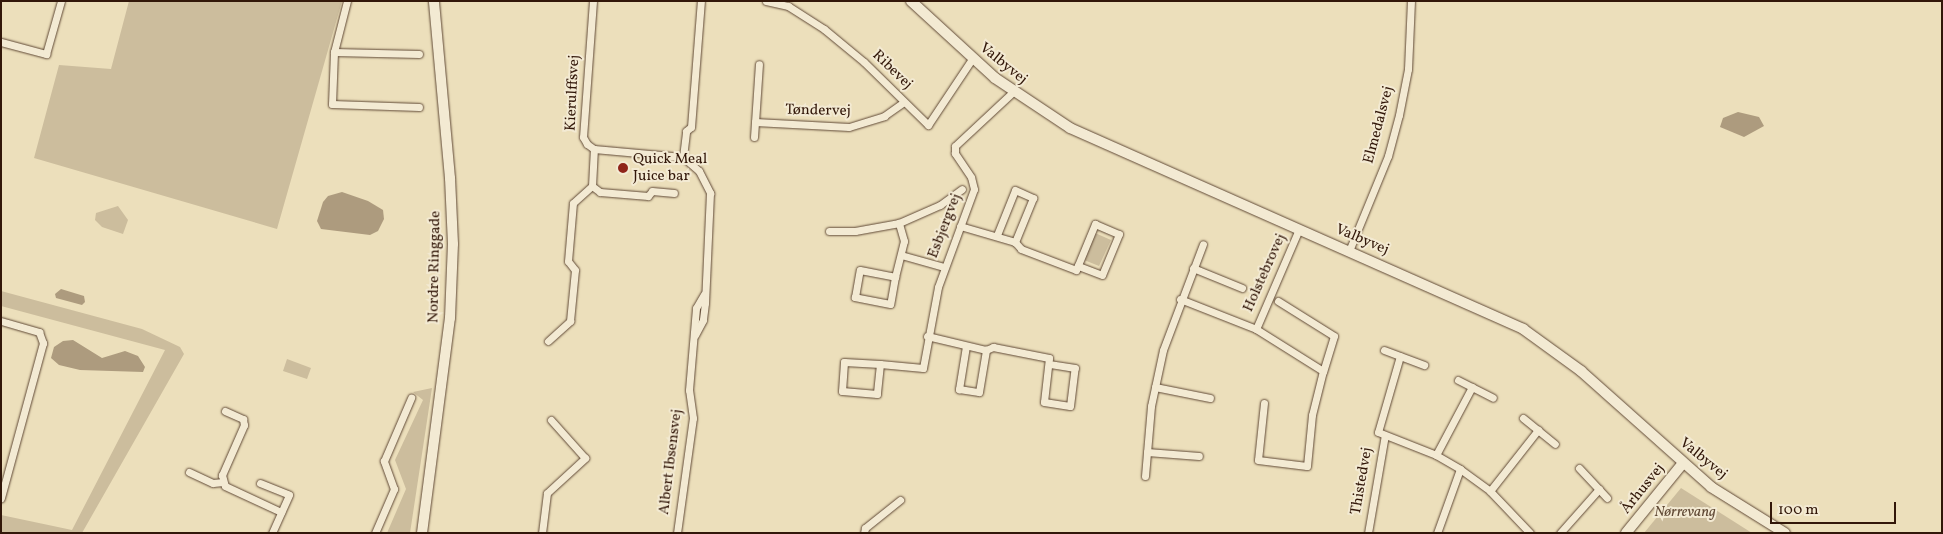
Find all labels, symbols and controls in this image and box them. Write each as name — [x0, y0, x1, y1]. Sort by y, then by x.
street label: Valbyvej — [976, 39, 1030, 89]
street label: Ribevej — [868, 46, 916, 94]
street label: Kierulffsvej — [562, 54, 584, 132]
street label: Elmedalsvej — [1360, 84, 1398, 166]
street label: Tøndervej — [785, 101, 851, 121]
place label: Quick Meal Juice bar — [633, 150, 707, 185]
marker: Quick Meal Juice bar — [617, 162, 629, 174]
street label: Esbjergvej — [924, 191, 966, 261]
street label: Nordre Ringgade — [425, 211, 445, 323]
street label: Valbyvej — [1333, 221, 1391, 259]
street label: Holstebrovej — [1240, 231, 1290, 315]
street label: Albert Ibsensvej — [656, 408, 686, 516]
street label: Valbyvej — [1676, 434, 1730, 484]
street label: Thistedvej — [1347, 446, 1377, 516]
street label: Århusvej — [1617, 460, 1669, 518]
scale bar — [1773, 492, 1899, 524]
text: 100 m — [1778, 500, 1818, 521]
park label: Nørrevang — [1654, 504, 1716, 522]

